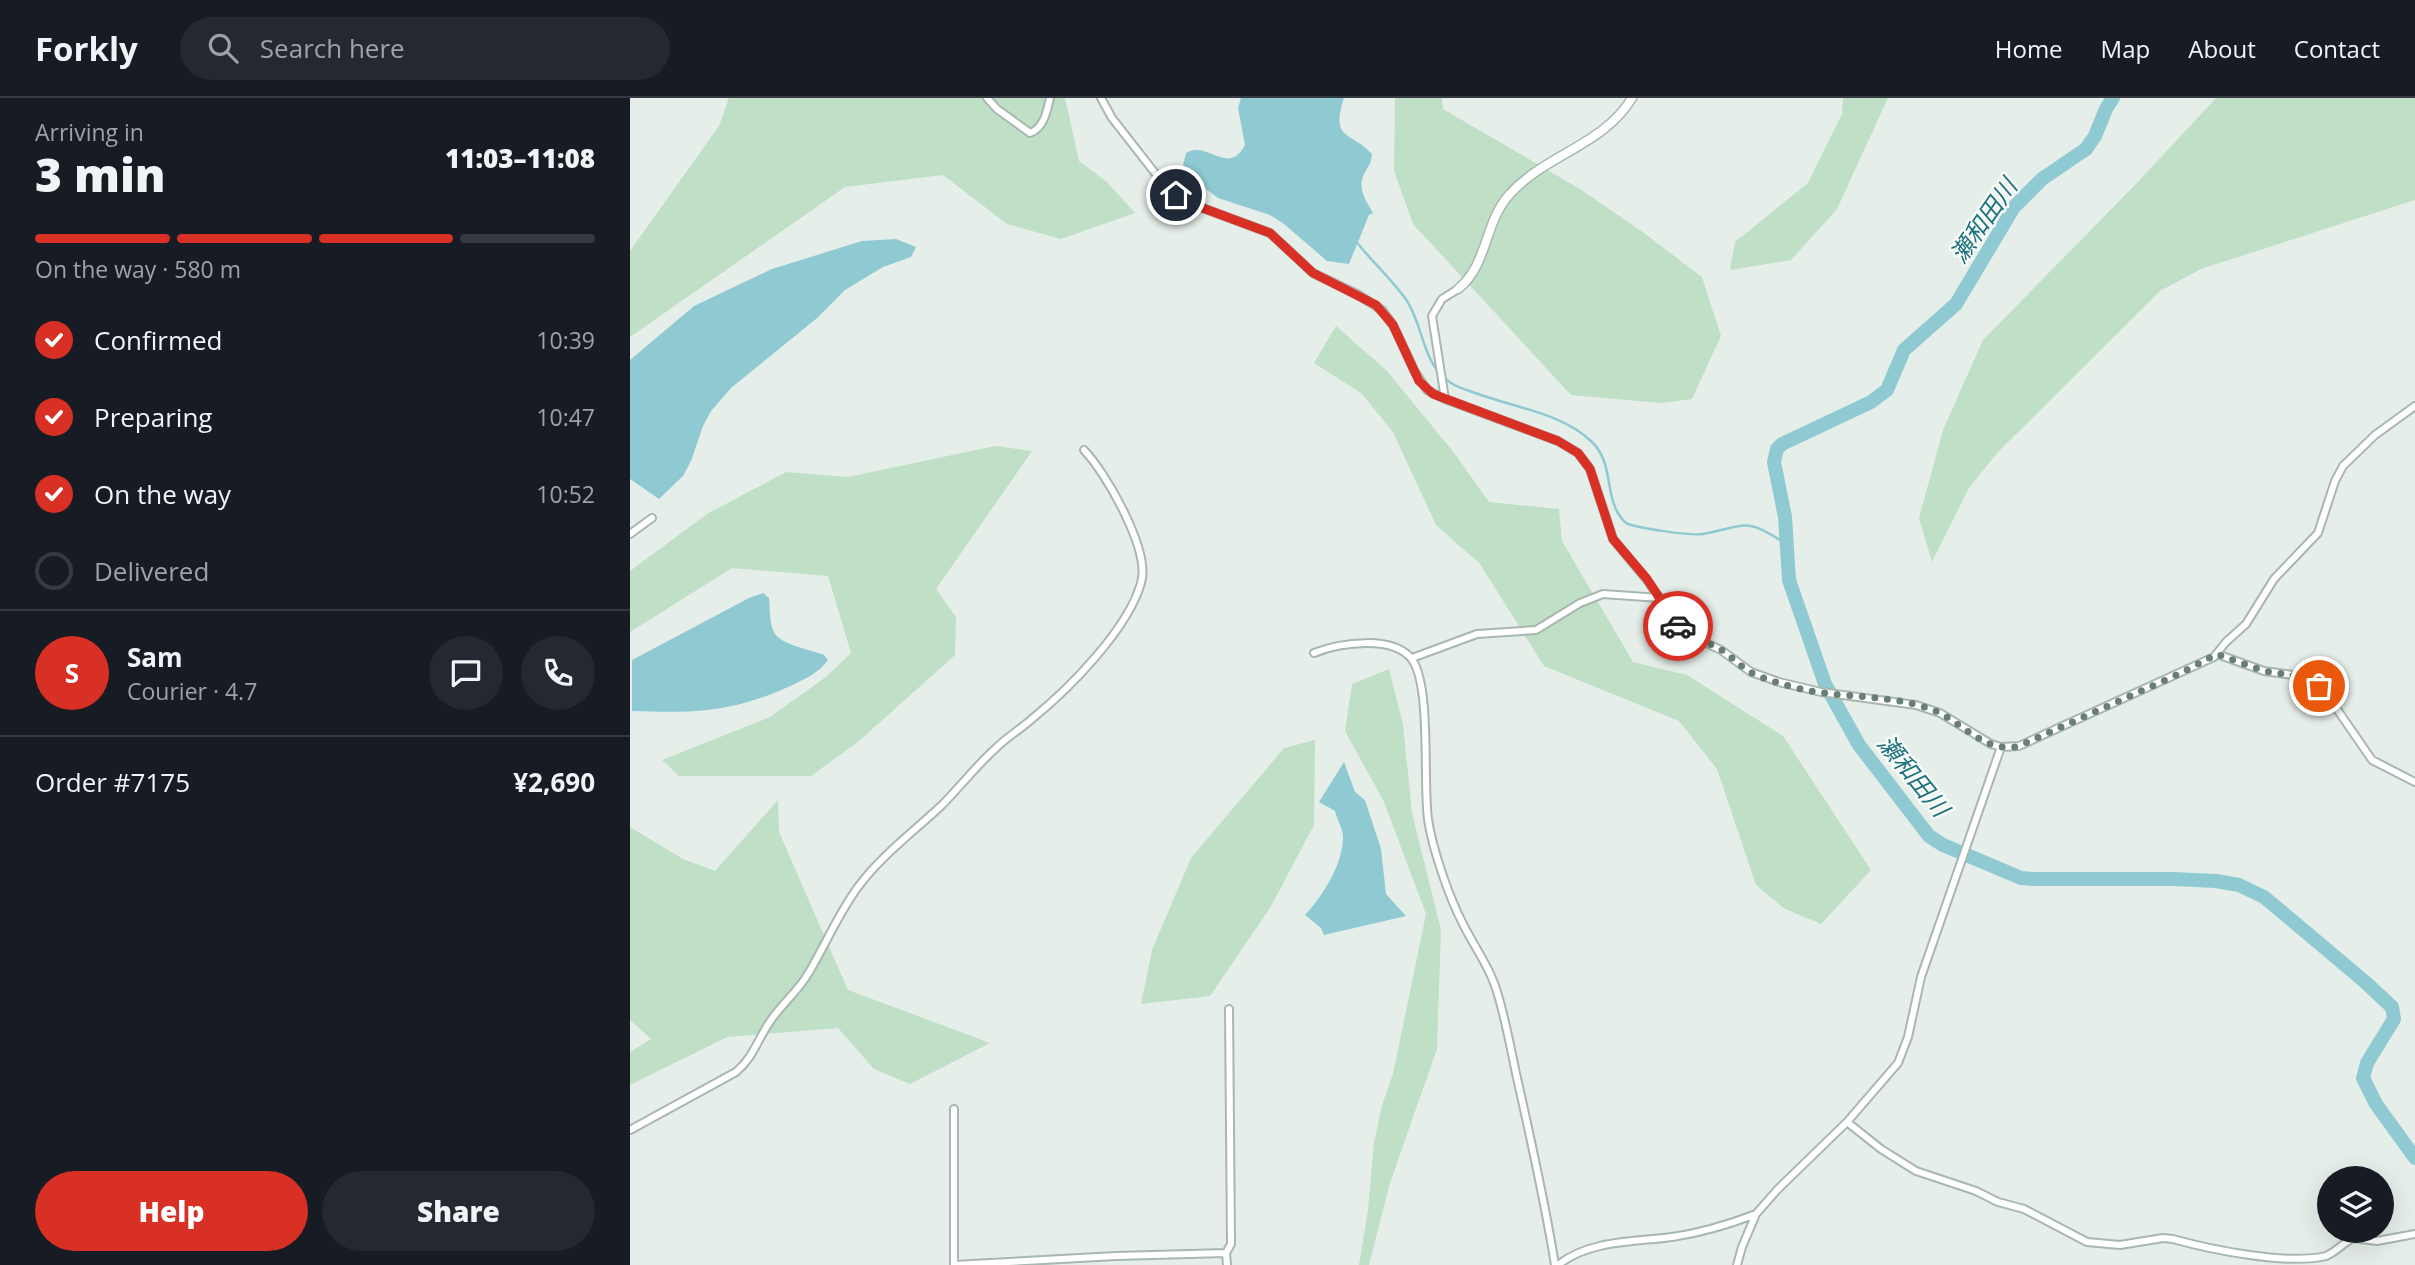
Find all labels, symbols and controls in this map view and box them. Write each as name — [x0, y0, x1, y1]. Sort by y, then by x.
search box — [180, 17, 670, 80]
text: Forkly — [35, 26, 138, 71]
icon: search — [204, 29, 242, 67]
text: Search here — [260, 30, 405, 66]
text: Home — [1995, 32, 2063, 65]
text: Map — [2101, 32, 2150, 65]
text: About — [2188, 32, 2256, 65]
text: Contact — [2294, 32, 2380, 65]
text: Arriving in — [35, 116, 144, 148]
text: 11:03–11:08 — [445, 140, 595, 176]
text: 3 min — [35, 143, 166, 205]
pin — [1146, 165, 1206, 225]
water label: 瀬和田川 — [1942, 169, 2026, 269]
icon: home — [1157, 176, 1195, 214]
text: On the way · 580 m — [35, 253, 241, 285]
icon: check — [35, 321, 73, 359]
text: Confirmed — [94, 322, 222, 358]
text: 10:39 — [536, 324, 595, 356]
icon: check — [35, 398, 73, 436]
text: Preparing — [94, 399, 212, 435]
text: 10:47 — [536, 401, 595, 433]
icon: check — [35, 475, 73, 513]
text: On the way — [94, 476, 231, 512]
text: 10:52 — [536, 478, 595, 510]
text: Delivered — [94, 553, 209, 589]
courier — [1643, 591, 1713, 661]
icon: car — [1659, 607, 1697, 645]
button: chat — [429, 636, 503, 710]
button: phone — [521, 636, 595, 710]
text: Sam — [127, 639, 183, 675]
text: S — [65, 655, 79, 691]
pin — [2289, 656, 2349, 716]
icon: bag — [2300, 667, 2338, 705]
text: Courier · 4.7 — [127, 675, 257, 707]
water label: 瀬和田川 — [1871, 727, 1959, 825]
text: Order #7175 — [35, 764, 190, 800]
text: ¥2,690 — [513, 764, 595, 800]
map controls — [2317, 1166, 2394, 1243]
button: layers — [2317, 1166, 2394, 1243]
button: Help — [35, 1171, 308, 1251]
button: Share — [322, 1171, 595, 1251]

